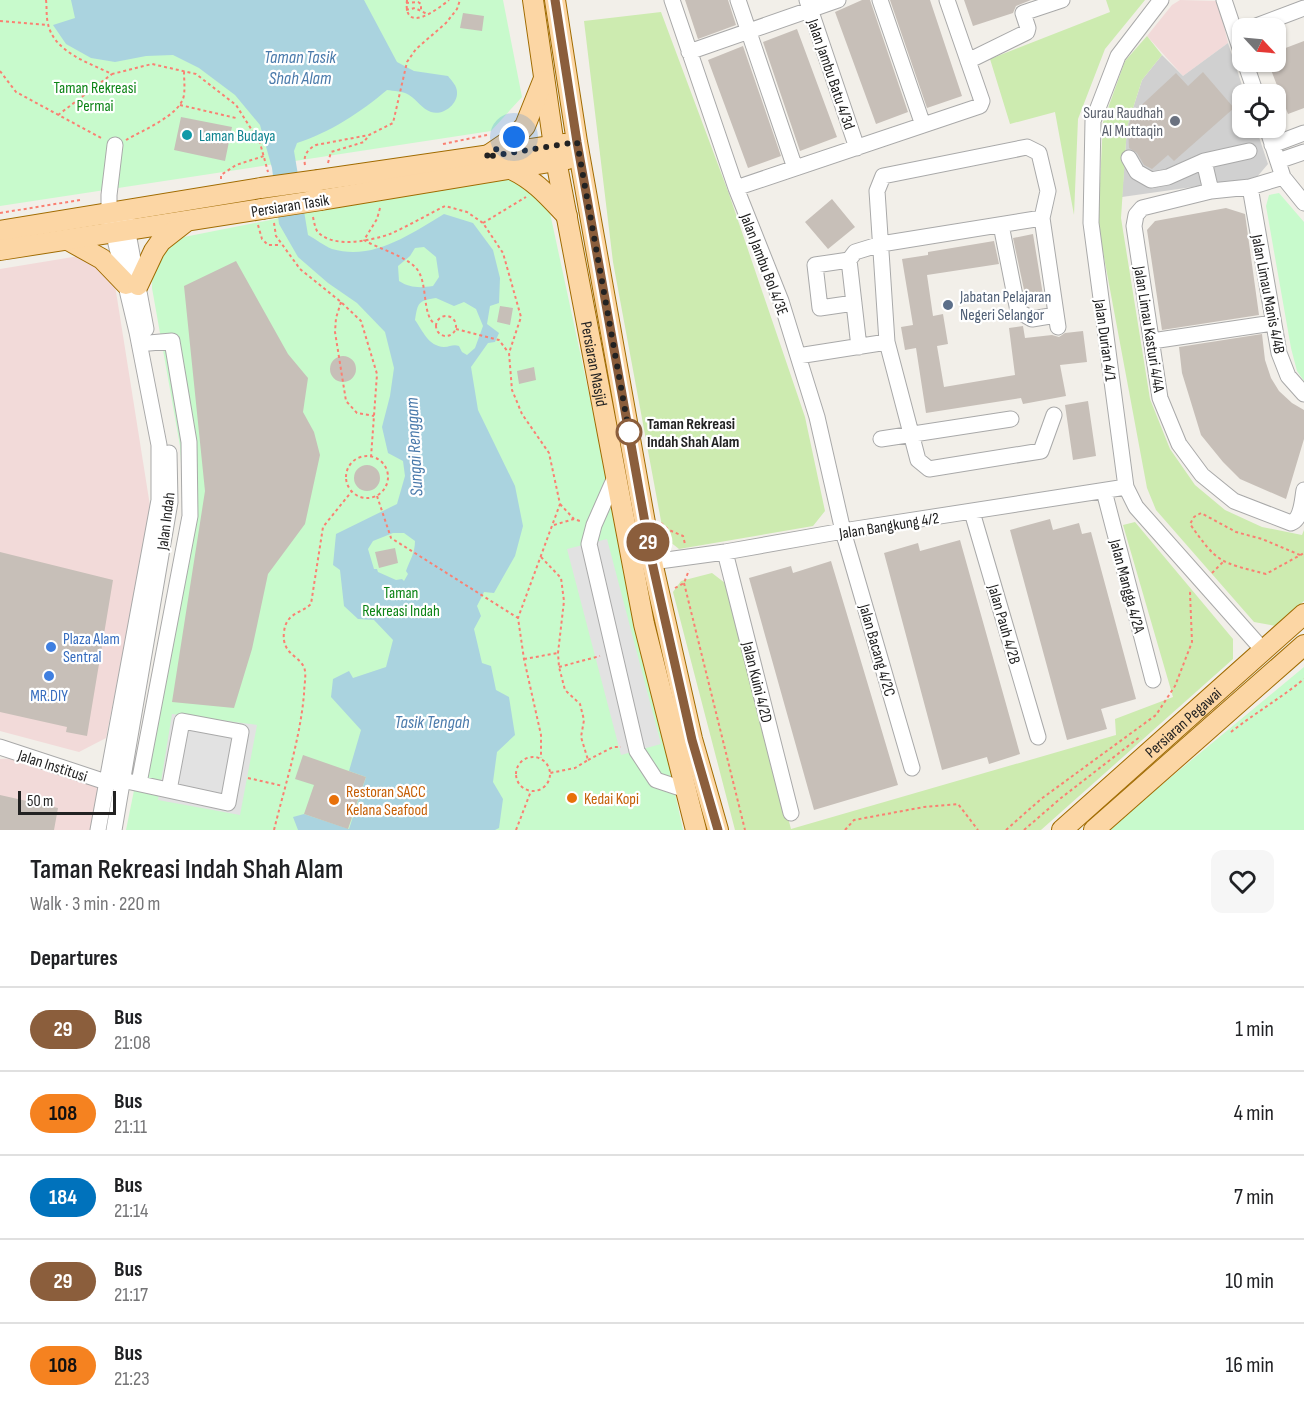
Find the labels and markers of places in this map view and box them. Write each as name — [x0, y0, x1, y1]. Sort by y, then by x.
place label: Surau Raudhah Al Muttaqin — [1083, 104, 1163, 141]
marker: Surau Raudhah Al Muttaqin — [1168, 114, 1182, 128]
place label: Laman Budaya — [199, 127, 276, 146]
marker: Laman Budaya — [180, 128, 194, 142]
place label: Jabatan Pelajaran Negeri Selangor — [959, 288, 1051, 325]
marker: Jabatan Pelajaran Negeri Selangor — [941, 298, 955, 312]
place label: Taman Rekreasi Indah Shah Alam — [647, 415, 739, 452]
marker: Taman Rekreasi Indah Shah Alam — [616, 419, 642, 445]
place label: Plaza Alam Sentral — [63, 630, 120, 667]
marker: Plaza Alam Sentral — [44, 640, 58, 654]
marker: MR.DIY — [42, 669, 56, 683]
place label: MR.DIY — [30, 687, 68, 706]
place label: Restoran SACC Kelana Seafood — [346, 783, 428, 820]
place label: Kedai Kopi — [584, 790, 639, 809]
marker: Kedai Kopi — [565, 791, 579, 805]
marker: Restoran SACC Kelana Seafood — [327, 793, 341, 807]

